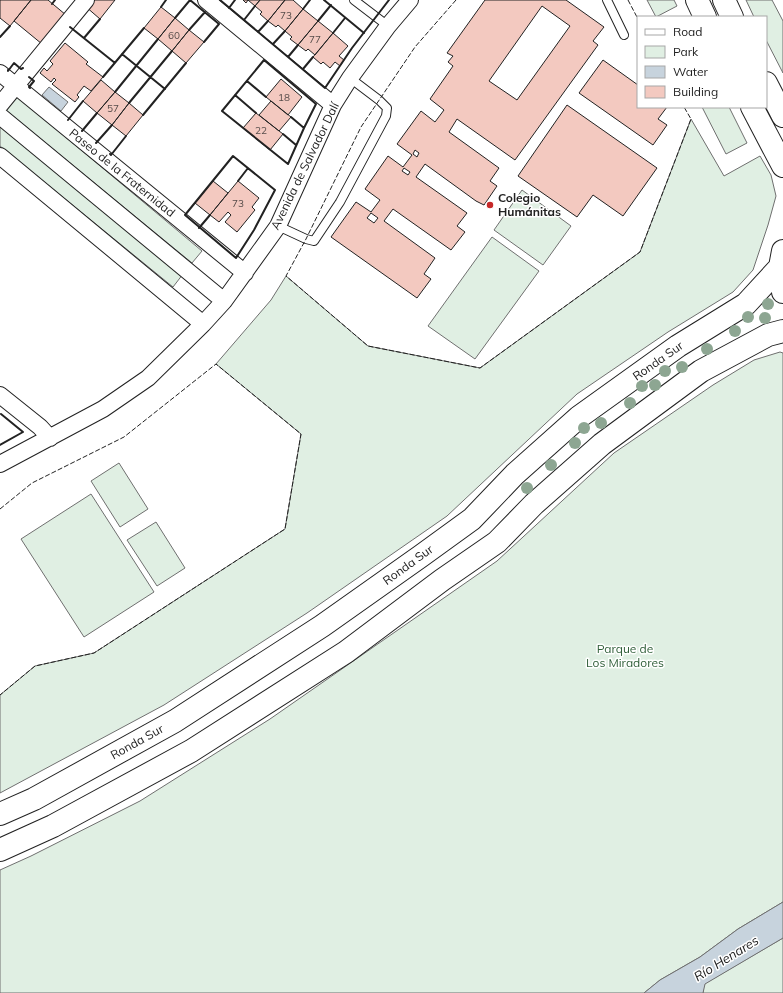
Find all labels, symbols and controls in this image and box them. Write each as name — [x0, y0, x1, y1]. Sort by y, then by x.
house number: 73 — [280, 9, 292, 22]
legend — [637, 16, 767, 108]
text: Road — [673, 24, 702, 39]
house number: 60 — [168, 29, 180, 42]
house number: 77 — [309, 33, 321, 46]
text: Park — [673, 44, 699, 59]
text: Water — [673, 64, 709, 79]
text: Building — [673, 84, 718, 99]
house number: 18 — [278, 91, 290, 104]
street label: Avenida de Salvador Dalí — [267, 99, 342, 232]
house number: 57 — [107, 102, 119, 115]
house number: 22 — [255, 124, 267, 137]
street label: Paseo de la Fraternidad — [66, 125, 178, 220]
place label: Colegio Humánitas — [498, 190, 561, 219]
house number: 73 — [232, 197, 244, 210]
marker: Colegio Humánitas — [485, 200, 495, 210]
street label: Ronda Sur — [630, 337, 686, 383]
street label: Ronda Sur — [380, 541, 436, 588]
park label: Parque de Los Miradores — [586, 641, 664, 670]
street label: Ronda Sur — [108, 721, 166, 762]
water label: Río Henares — [691, 932, 761, 984]

